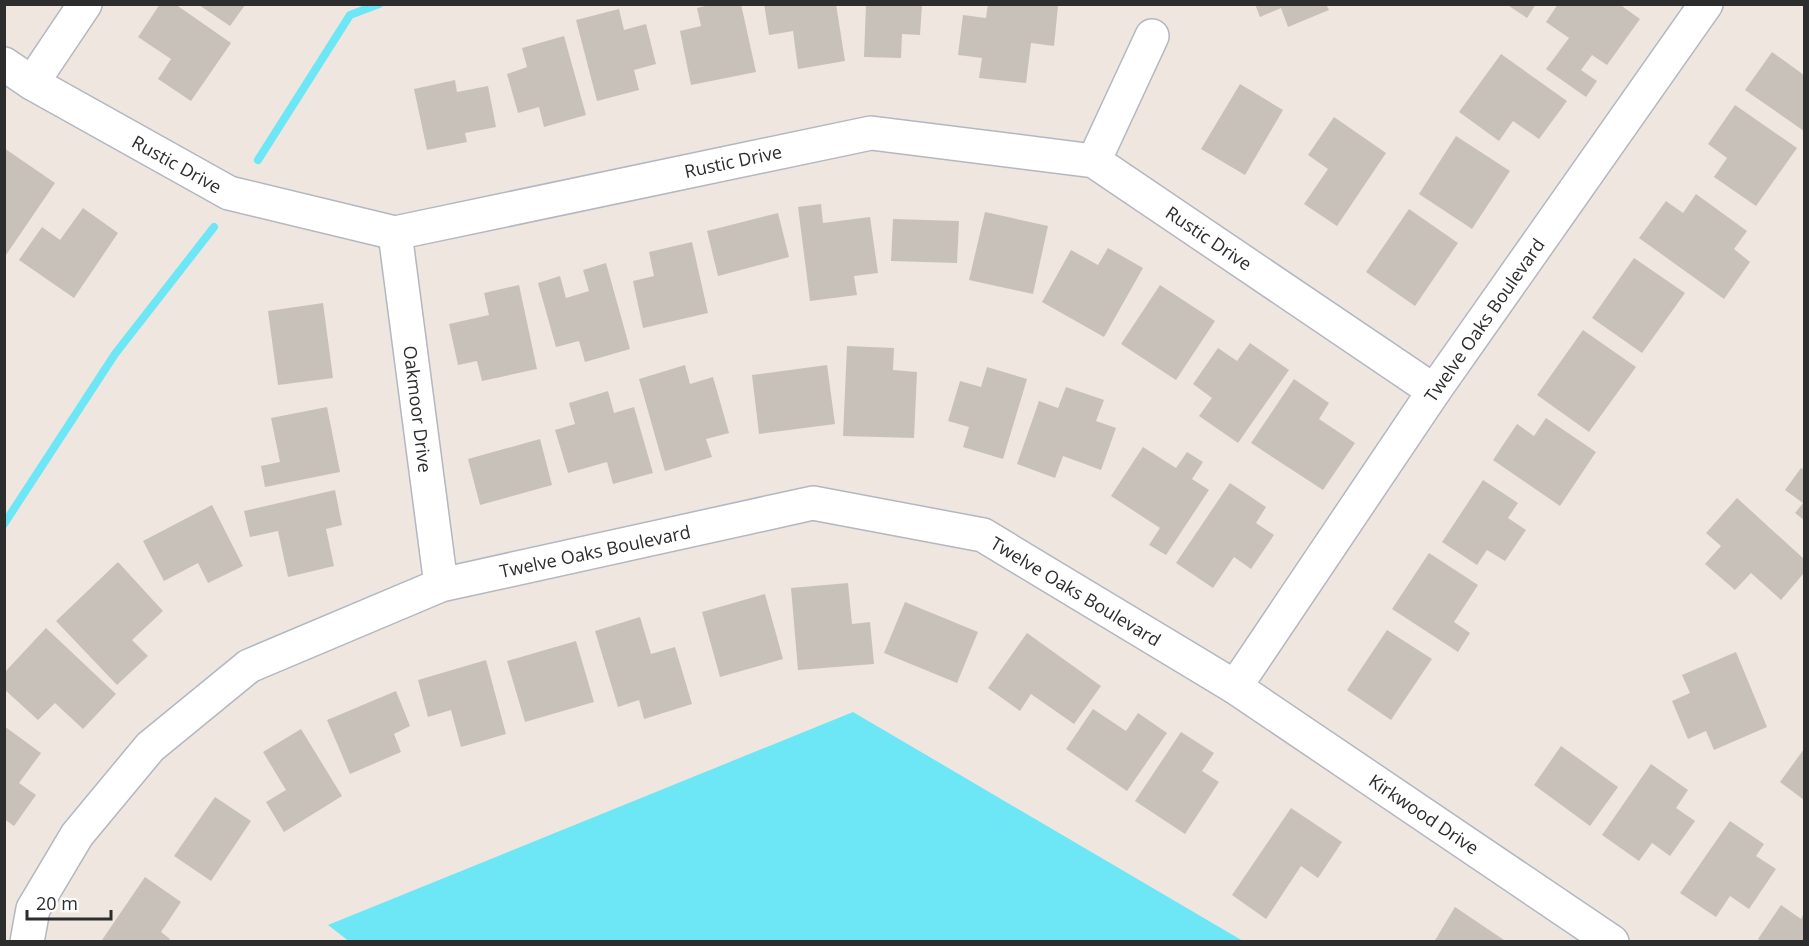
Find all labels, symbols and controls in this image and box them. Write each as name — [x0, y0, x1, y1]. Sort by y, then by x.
street label: Rustic Drive — [128, 129, 226, 199]
street label: Rustic Drive — [682, 139, 784, 183]
street label: Rustic Drive — [1161, 200, 1257, 276]
street label: Twelve Oaks Boulevard — [1418, 233, 1550, 407]
street label: Oakmoor Drive — [398, 344, 438, 474]
street label: Twelve Oaks Boulevard — [497, 519, 693, 583]
street label: Twelve Oaks Boulevard — [986, 531, 1166, 651]
street label: Kirkwood Drive — [1364, 768, 1484, 860]
scale bar — [27, 883, 111, 921]
text: 20 m — [36, 891, 78, 915]

